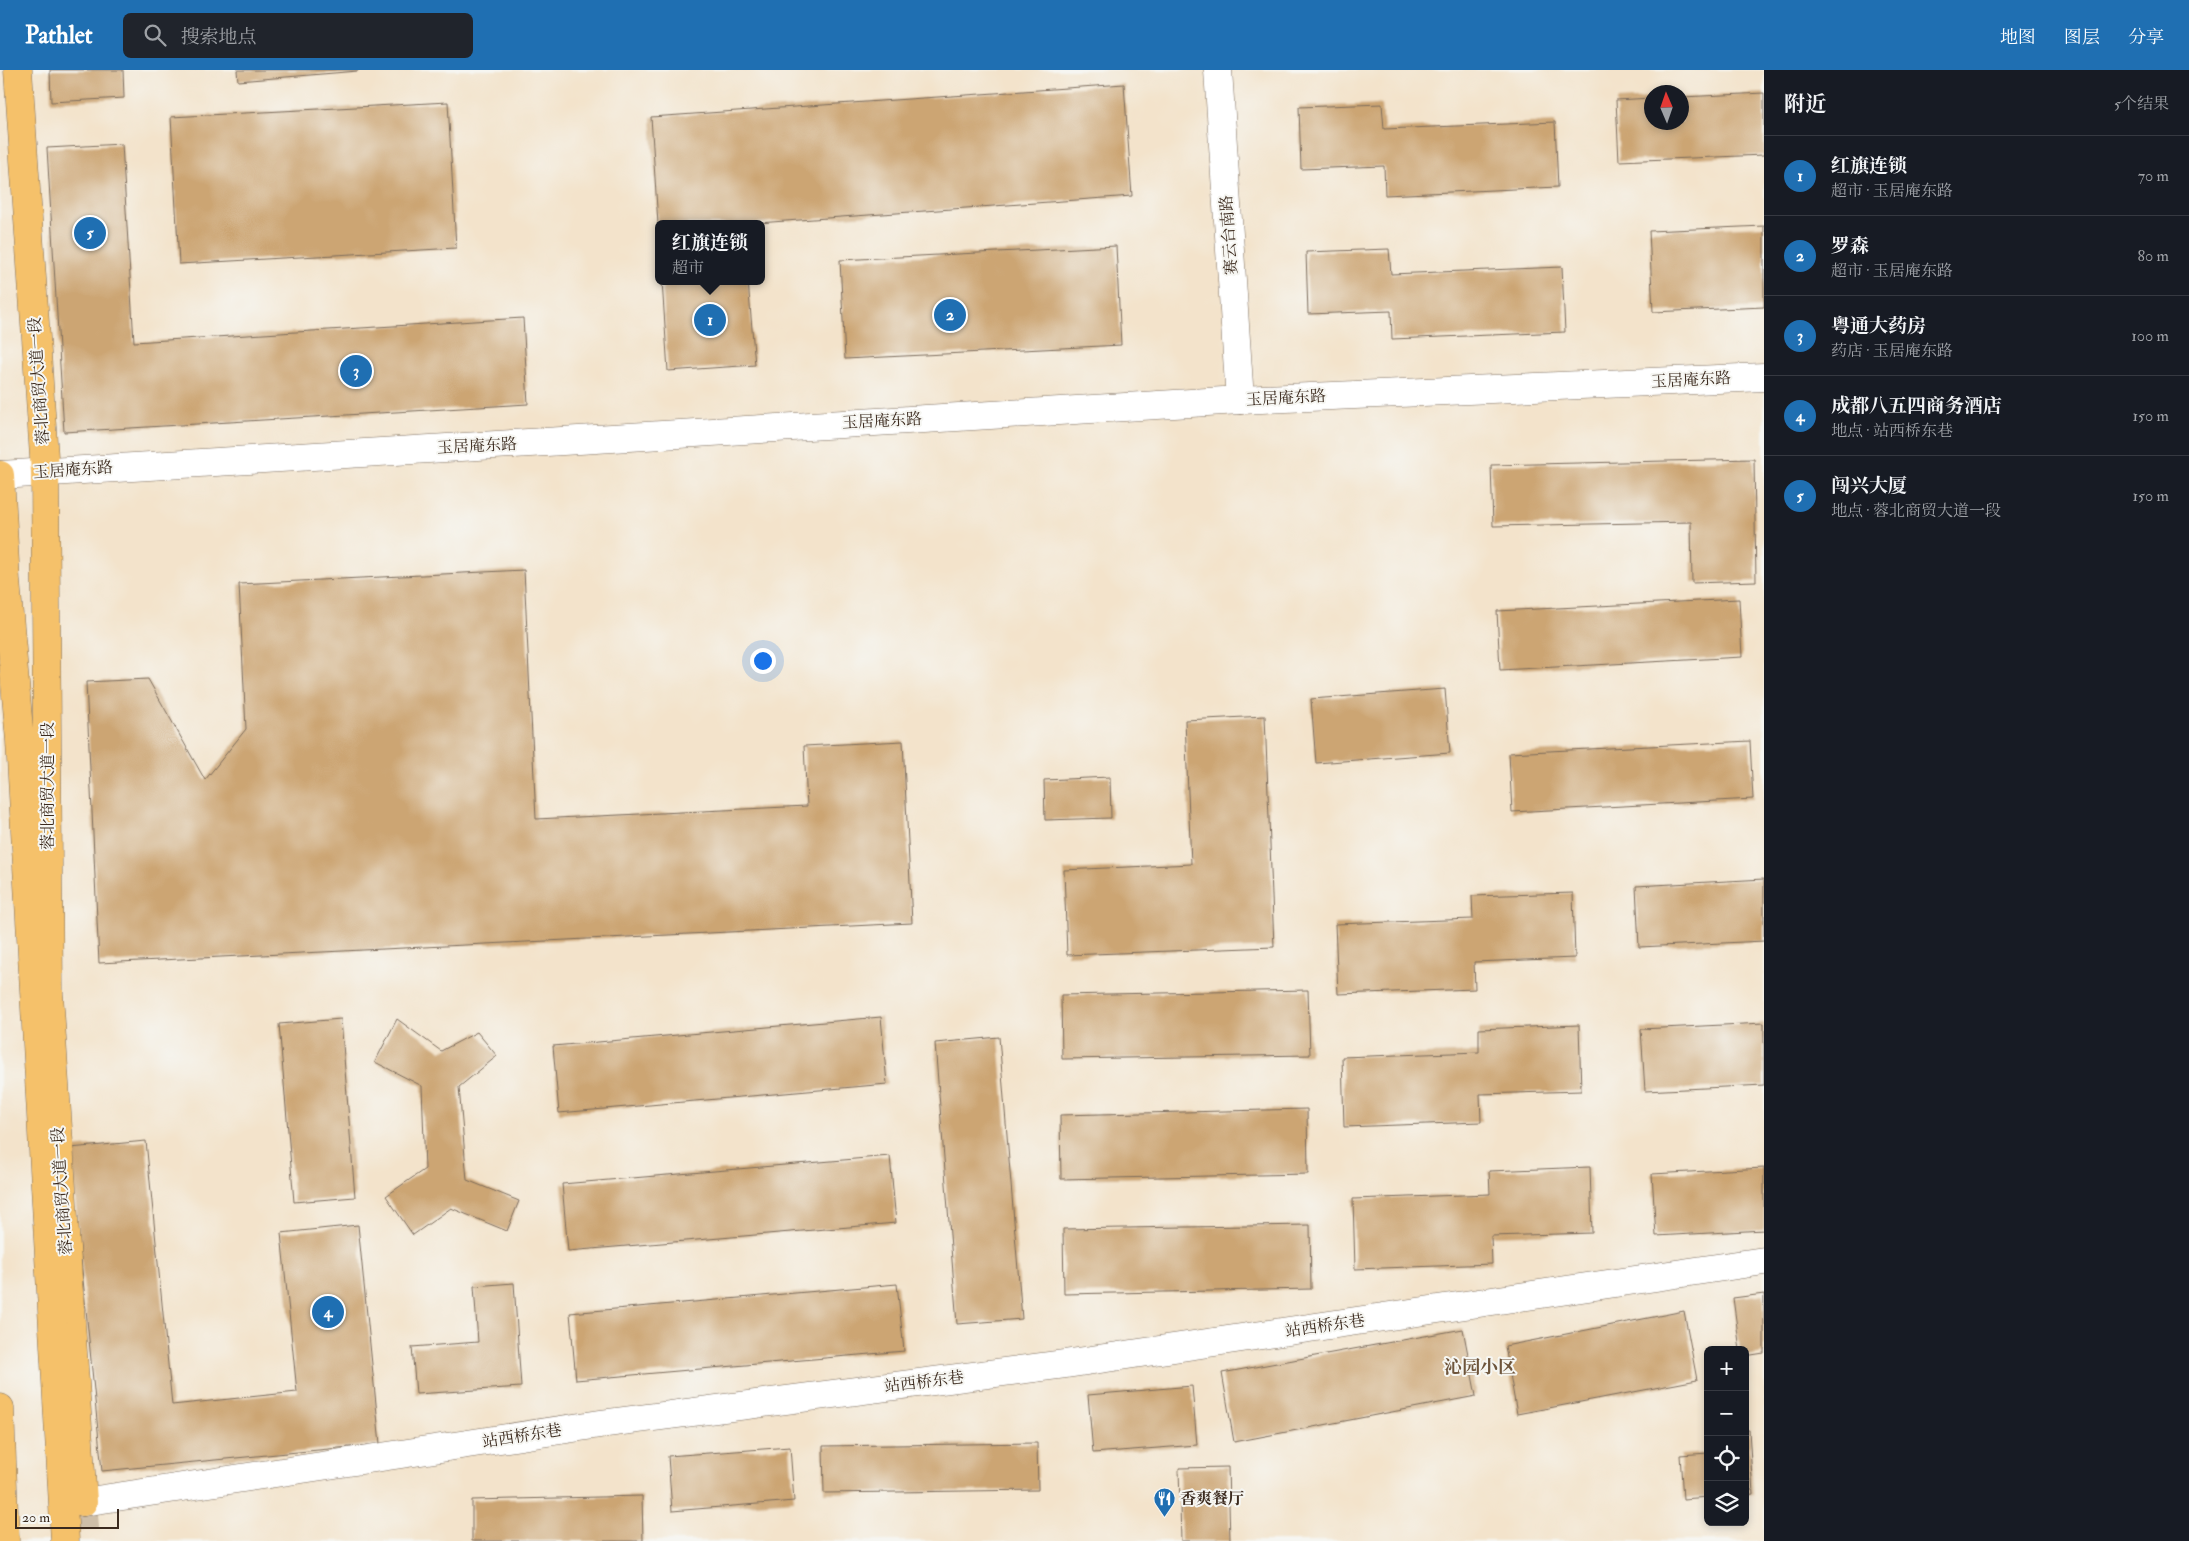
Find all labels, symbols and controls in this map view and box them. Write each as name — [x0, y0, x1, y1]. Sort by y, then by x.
search box — [123, 13, 473, 58]
text: Pathlet — [25, 20, 93, 51]
icon: search — [141, 21, 169, 49]
text: 搜索地点 — [181, 25, 257, 49]
text: 地图 — [2000, 26, 2036, 49]
text: 图层 — [2064, 26, 2100, 49]
text: 分享 — [2128, 26, 2164, 49]
north arrow — [1644, 85, 1689, 130]
text: 附近 — [1784, 91, 1826, 118]
text: 5个结果 — [2114, 94, 2169, 114]
text: 红旗连锁 — [1831, 154, 1907, 178]
text: 1 — [1797, 166, 1803, 186]
text: 70 m — [2138, 166, 2169, 186]
text: 超市 · 玉居庵东路 — [1831, 181, 1953, 201]
street label: 赛云台南路 — [1216, 194, 1242, 276]
pin: 5 — [74, 214, 106, 252]
popup — [655, 220, 765, 285]
text: 红旗连锁 — [672, 231, 748, 255]
text: 罗森 — [1831, 234, 1869, 258]
text: 2 — [1796, 246, 1804, 266]
text: 80 m — [2138, 246, 2169, 266]
text: 超市 — [672, 258, 704, 278]
text: 超市 · 玉居庵东路 — [1831, 261, 1953, 281]
pin: 2 — [934, 296, 966, 334]
pin: 1 — [694, 301, 726, 339]
text: 粤通大药房 — [1831, 314, 1926, 338]
street label: 蓉北商贸大道一段 — [25, 316, 53, 446]
text: 3 — [1797, 326, 1803, 346]
text: 100 m — [2131, 326, 2169, 346]
text: 药店 · 玉居庵东路 — [1831, 341, 1953, 361]
pin: 3 — [340, 352, 372, 390]
street label: 玉居庵东路 — [1651, 368, 1731, 392]
street label: 玉居庵东路 — [1246, 386, 1326, 410]
text: 成都八五四商务酒店 — [1831, 394, 2002, 418]
text: 4 — [1796, 406, 1804, 426]
text: 150 m — [2132, 406, 2169, 426]
street label: 玉居庵东路 — [842, 409, 922, 433]
text: 地点 · 站西桥东巷 — [1831, 421, 1953, 441]
street label: 玉居庵东路 — [437, 434, 517, 458]
street label: 玉居庵东路 — [32, 457, 114, 483]
text: 闯兴大厦 — [1831, 474, 1907, 498]
text: 5 — [1796, 486, 1804, 506]
text: 150 m — [2132, 486, 2169, 506]
text: 地点 · 蓉北商贸大道一段 — [1831, 501, 2001, 521]
your location — [750, 648, 776, 674]
street label: 蓉北商贸大道一段 — [38, 722, 58, 850]
street label: 蓉北商贸大道一段 — [48, 1126, 76, 1256]
pin: 4 — [312, 1293, 344, 1331]
street label: 站西桥东巷 — [1284, 1311, 1366, 1341]
map controls — [1704, 1346, 1749, 1526]
button: + — [1704, 1346, 1749, 1391]
district label: 沁园小区 — [1444, 1356, 1516, 1379]
street label: 站西桥东巷 — [883, 1367, 965, 1397]
button: − — [1704, 1391, 1749, 1436]
street label: 站西桥东巷 — [481, 1420, 563, 1452]
button: locate — [1704, 1436, 1749, 1481]
button: layers — [1704, 1481, 1749, 1526]
restaurant icon: 香爽餐厅 — [1152, 1487, 1176, 1518]
place label: 香爽餐厅 — [1180, 1489, 1244, 1509]
scale bar — [15, 1506, 119, 1529]
text: 20 m — [22, 1509, 50, 1526]

